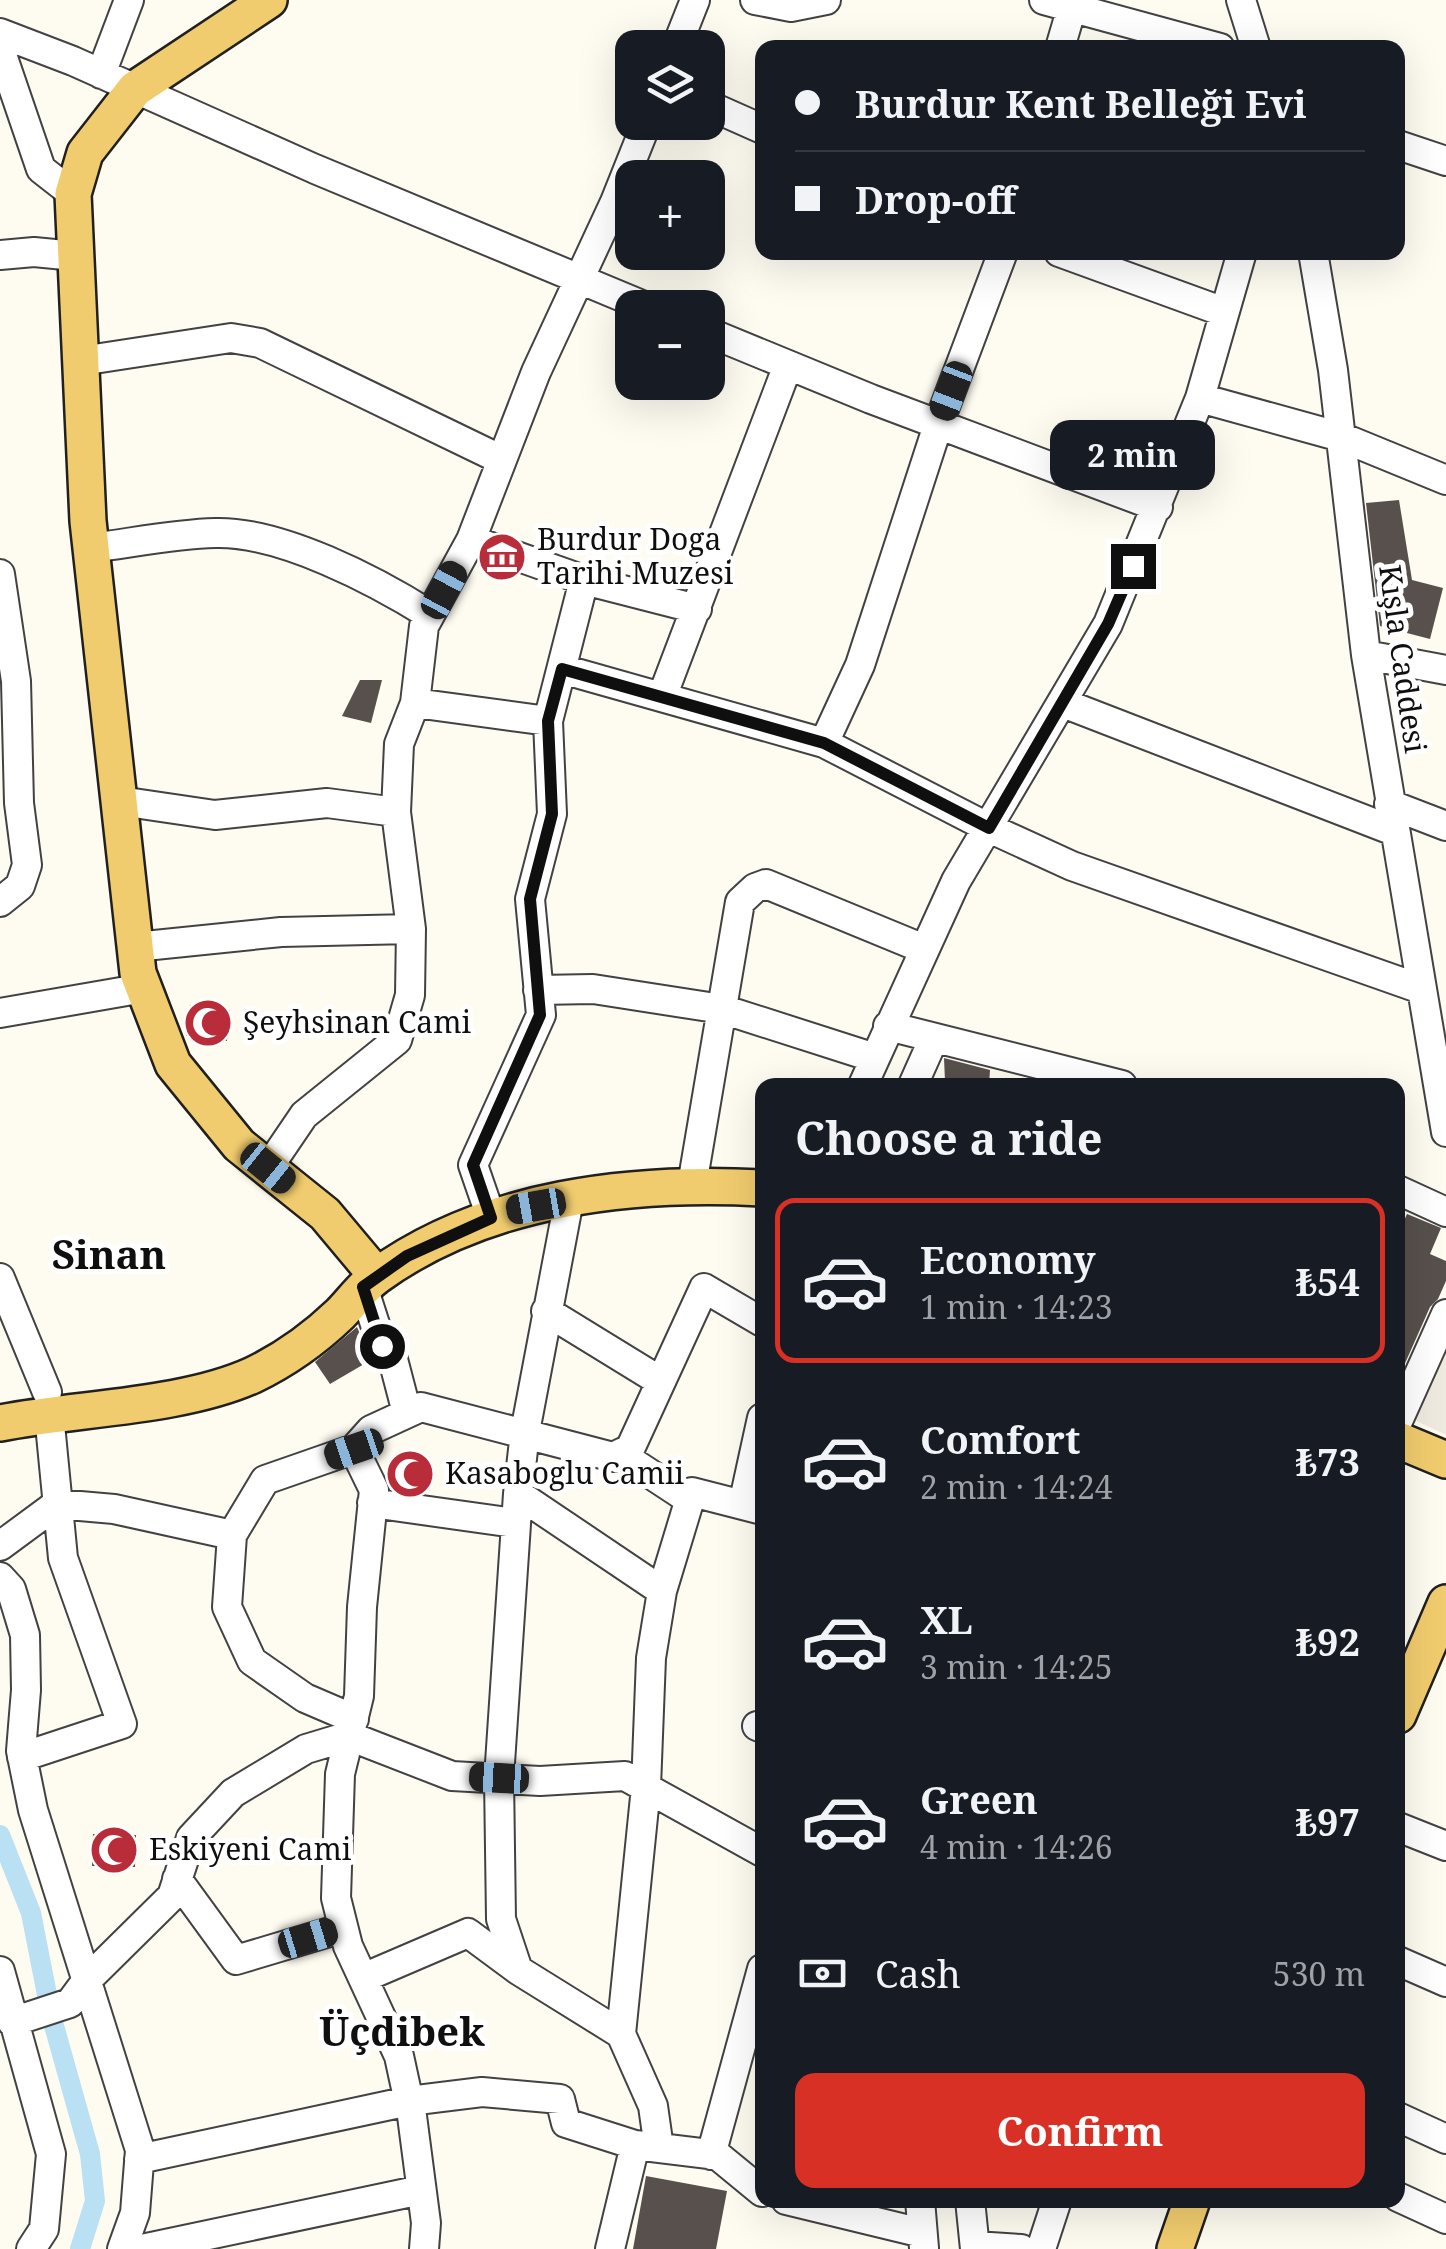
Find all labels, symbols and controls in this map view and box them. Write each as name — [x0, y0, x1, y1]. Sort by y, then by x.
map controls — [615, 30, 725, 400]
button: layers — [615, 30, 725, 140]
text: Burdur Kent Belleği Evi — [855, 77, 1307, 129]
button: + — [615, 160, 725, 270]
text: Drop-off — [855, 173, 1016, 225]
button: − — [615, 290, 725, 400]
car — [926, 358, 976, 424]
callout: 2 min — [1050, 421, 1216, 491]
text: 2 min — [1087, 433, 1178, 476]
place label: Burdur Doga Tarihi Muzesi — [537, 518, 734, 593]
museum icon: Burdur Doga Tarihi Muzesi — [476, 531, 528, 583]
route end — [1111, 544, 1156, 589]
car — [417, 556, 471, 624]
street label: Kışla Caddesi — [1370, 562, 1437, 756]
mosque icon: Şeyhsinan Cami — [182, 997, 234, 1049]
place label: Şeyhsinan Cami — [243, 1001, 472, 1042]
text: Choose a ride — [795, 1107, 1103, 1168]
car — [235, 1137, 301, 1199]
car — [504, 1186, 568, 1226]
district label: Sinan — [52, 1226, 166, 1281]
text: Economy — [920, 1233, 1096, 1285]
icon: car — [800, 1236, 890, 1326]
text: ₺54 — [1296, 1255, 1360, 1307]
text: 1 min · 14:23 — [920, 1285, 1113, 1328]
route start — [360, 1324, 405, 1369]
text: Comfort — [920, 1413, 1080, 1465]
icon: car — [800, 1416, 890, 1506]
car — [321, 1425, 387, 1473]
text: ₺73 — [1296, 1435, 1360, 1487]
mosque icon: Kasaboglu Camii — [384, 1448, 436, 1500]
place label: Kasaboglu Camii — [445, 1452, 685, 1493]
text: 2 min · 14:24 — [920, 1465, 1113, 1508]
text: XL — [920, 1593, 973, 1645]
icon: car — [800, 1596, 890, 1686]
text: ₺92 — [1296, 1615, 1360, 1667]
text: 3 min · 14:25 — [920, 1645, 1113, 1688]
car — [468, 1761, 530, 1795]
text: Green — [920, 1773, 1038, 1825]
icon: car — [800, 1776, 890, 1866]
text: ₺97 — [1296, 1795, 1360, 1847]
mosque icon: Eskiyeni Cami — [88, 1824, 140, 1876]
text: 4 min · 14:26 — [920, 1825, 1113, 1868]
place label: Eskiyeni Cami — [149, 1828, 352, 1869]
car — [275, 1915, 341, 1961]
icon: cash — [795, 1946, 850, 2001]
text: Cash — [875, 1947, 961, 1999]
text: 530 m — [1273, 1952, 1365, 1995]
district label: Üçdibek — [319, 2003, 485, 2058]
button: Confirm — [795, 2073, 1365, 2188]

